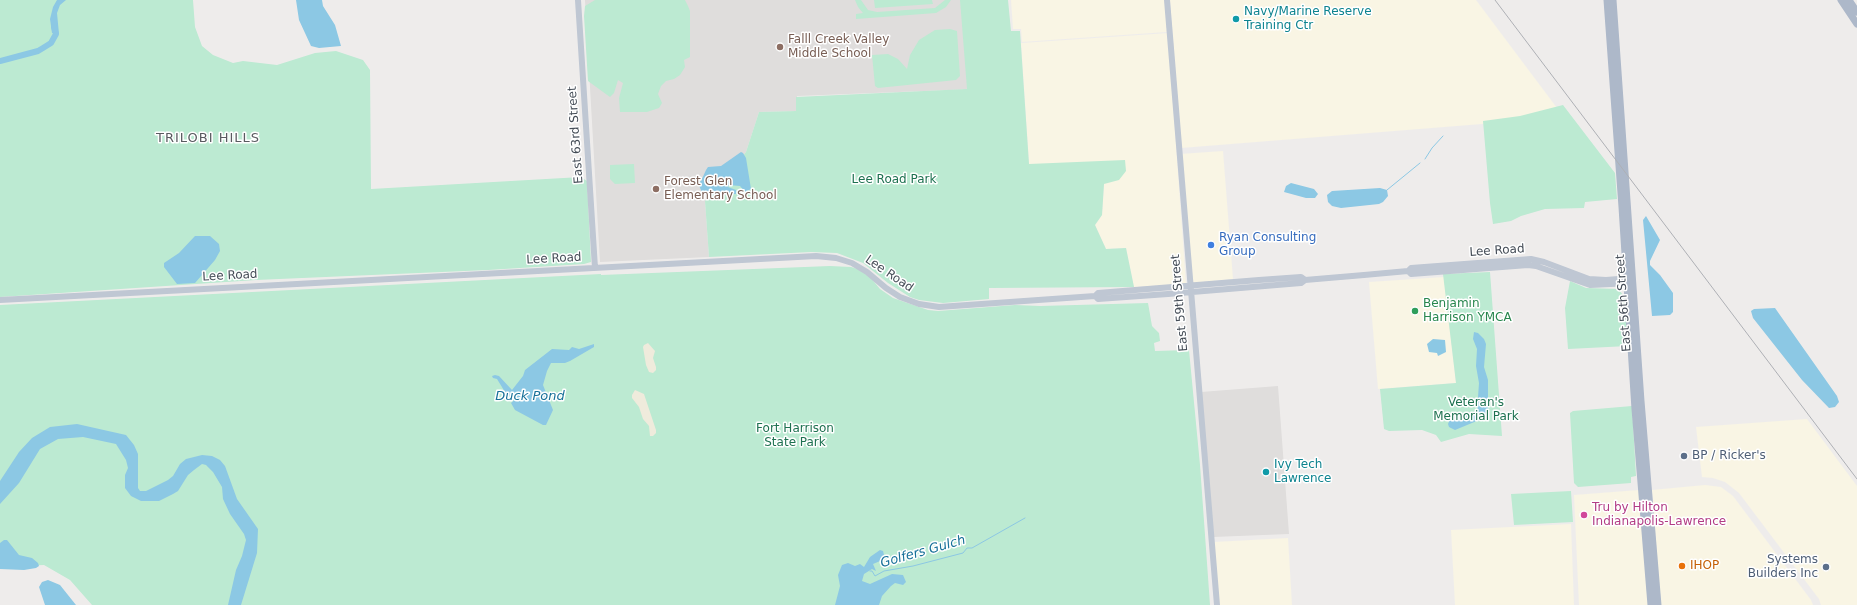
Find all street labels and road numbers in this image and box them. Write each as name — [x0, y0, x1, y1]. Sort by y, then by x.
street label: East 63rd Street — [565, 86, 587, 184]
street label: Lee Road — [1469, 242, 1525, 260]
street label: Lee Road — [526, 250, 582, 268]
street label: Lee Road — [862, 253, 916, 295]
street label: East 59th Street — [1169, 254, 1191, 352]
street label: East 56th Street — [1613, 254, 1635, 352]
street label: Lee Road — [202, 267, 258, 285]

